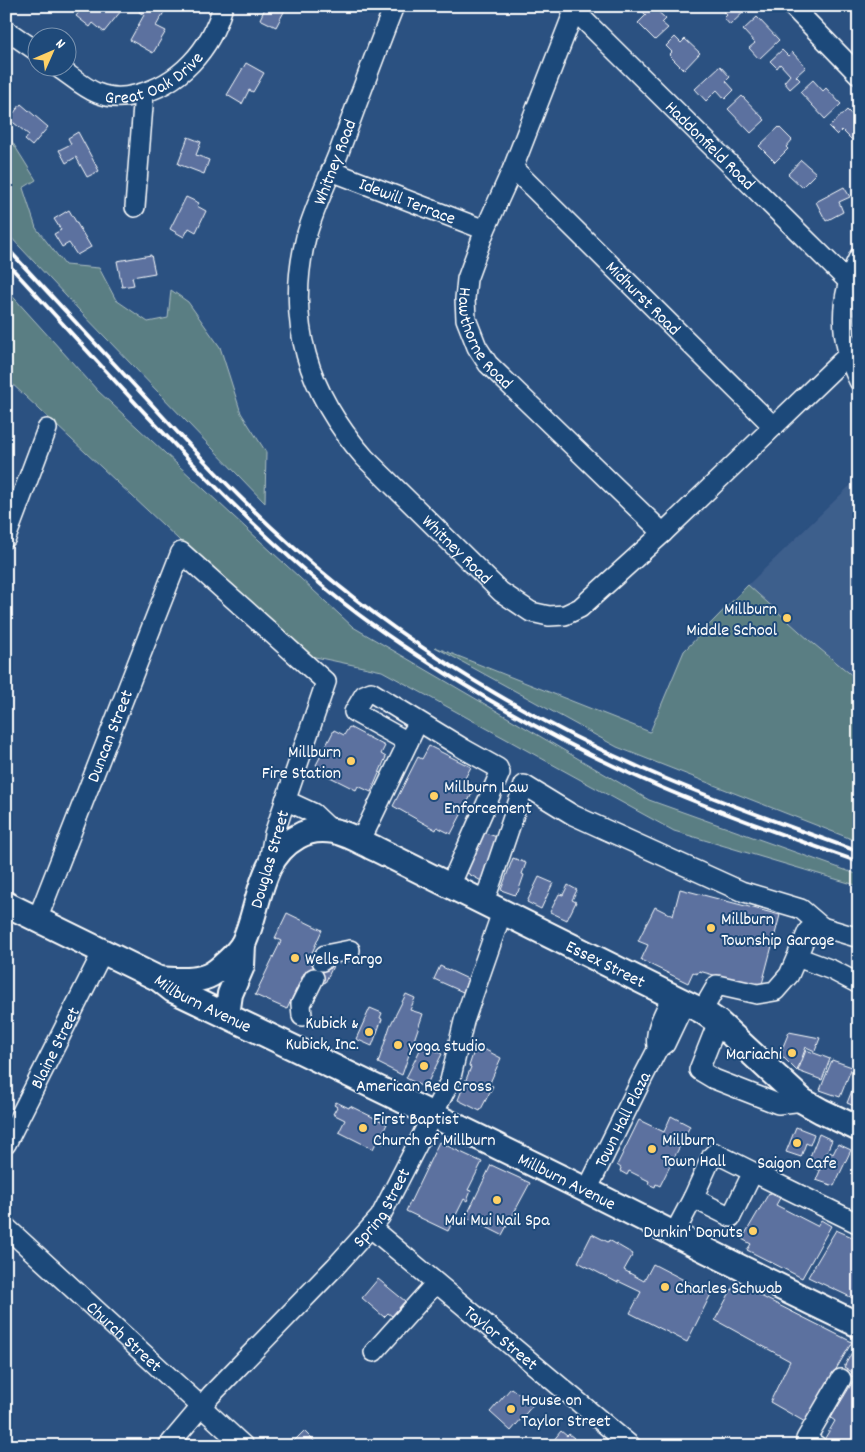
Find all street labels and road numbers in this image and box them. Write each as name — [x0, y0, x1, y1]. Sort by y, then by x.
street label: Great Oak Drive — [103, 47, 211, 112]
street label: Haddonfield Road — [658, 97, 759, 197]
street label: Whitney Road — [309, 116, 364, 209]
street label: Idewill Terrace — [355, 173, 459, 233]
street label: Midhurst Road — [599, 256, 685, 342]
street label: Hawthorne Road — [450, 286, 517, 396]
street label: Whitney Road — [415, 510, 497, 591]
street label: Duncan Street — [82, 686, 141, 786]
street label: Douglas Street — [245, 807, 297, 912]
street label: Essex Street — [561, 935, 649, 996]
street label: Millburn Avenue — [148, 970, 255, 1041]
street label: Blaine Street — [26, 1003, 88, 1094]
street label: Town Hall Plaza — [590, 1068, 659, 1173]
street label: Millburn Avenue — [513, 1148, 619, 1218]
street label: Spring Street — [348, 1164, 418, 1254]
street label: Church Street — [79, 1296, 166, 1379]
street label: Taylor Street — [457, 1301, 542, 1378]

